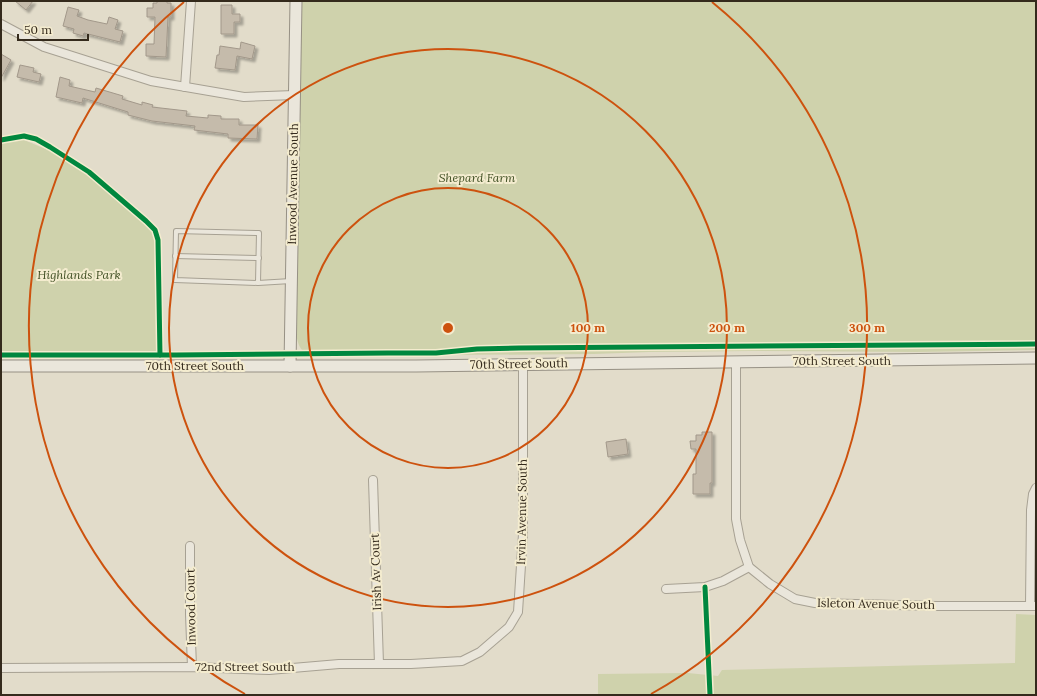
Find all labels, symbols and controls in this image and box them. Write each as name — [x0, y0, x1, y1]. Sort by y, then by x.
scale bar — [18, 16, 88, 42]
text: 50 m — [24, 22, 52, 37]
street label: Inwood Avenue South — [284, 123, 301, 245]
park label: Shepard Farm — [439, 170, 516, 185]
park label: Highlands Park — [37, 267, 121, 282]
text: 100 m — [571, 320, 605, 335]
text: 200 m — [709, 320, 745, 335]
text: 300 m — [849, 320, 885, 335]
centre of rings — [441, 321, 455, 335]
street label: 70th Street South — [793, 353, 891, 368]
street label: 70th Street South — [470, 355, 568, 372]
street label: 70th Street South — [146, 358, 244, 373]
street label: Irvin Avenue South — [513, 459, 530, 565]
street label: Irish Av Court — [367, 533, 384, 611]
street label: Inwood Court — [182, 568, 199, 646]
street label: Isleton Avenue South — [817, 595, 935, 612]
street label: 72nd Street South — [195, 659, 295, 674]

